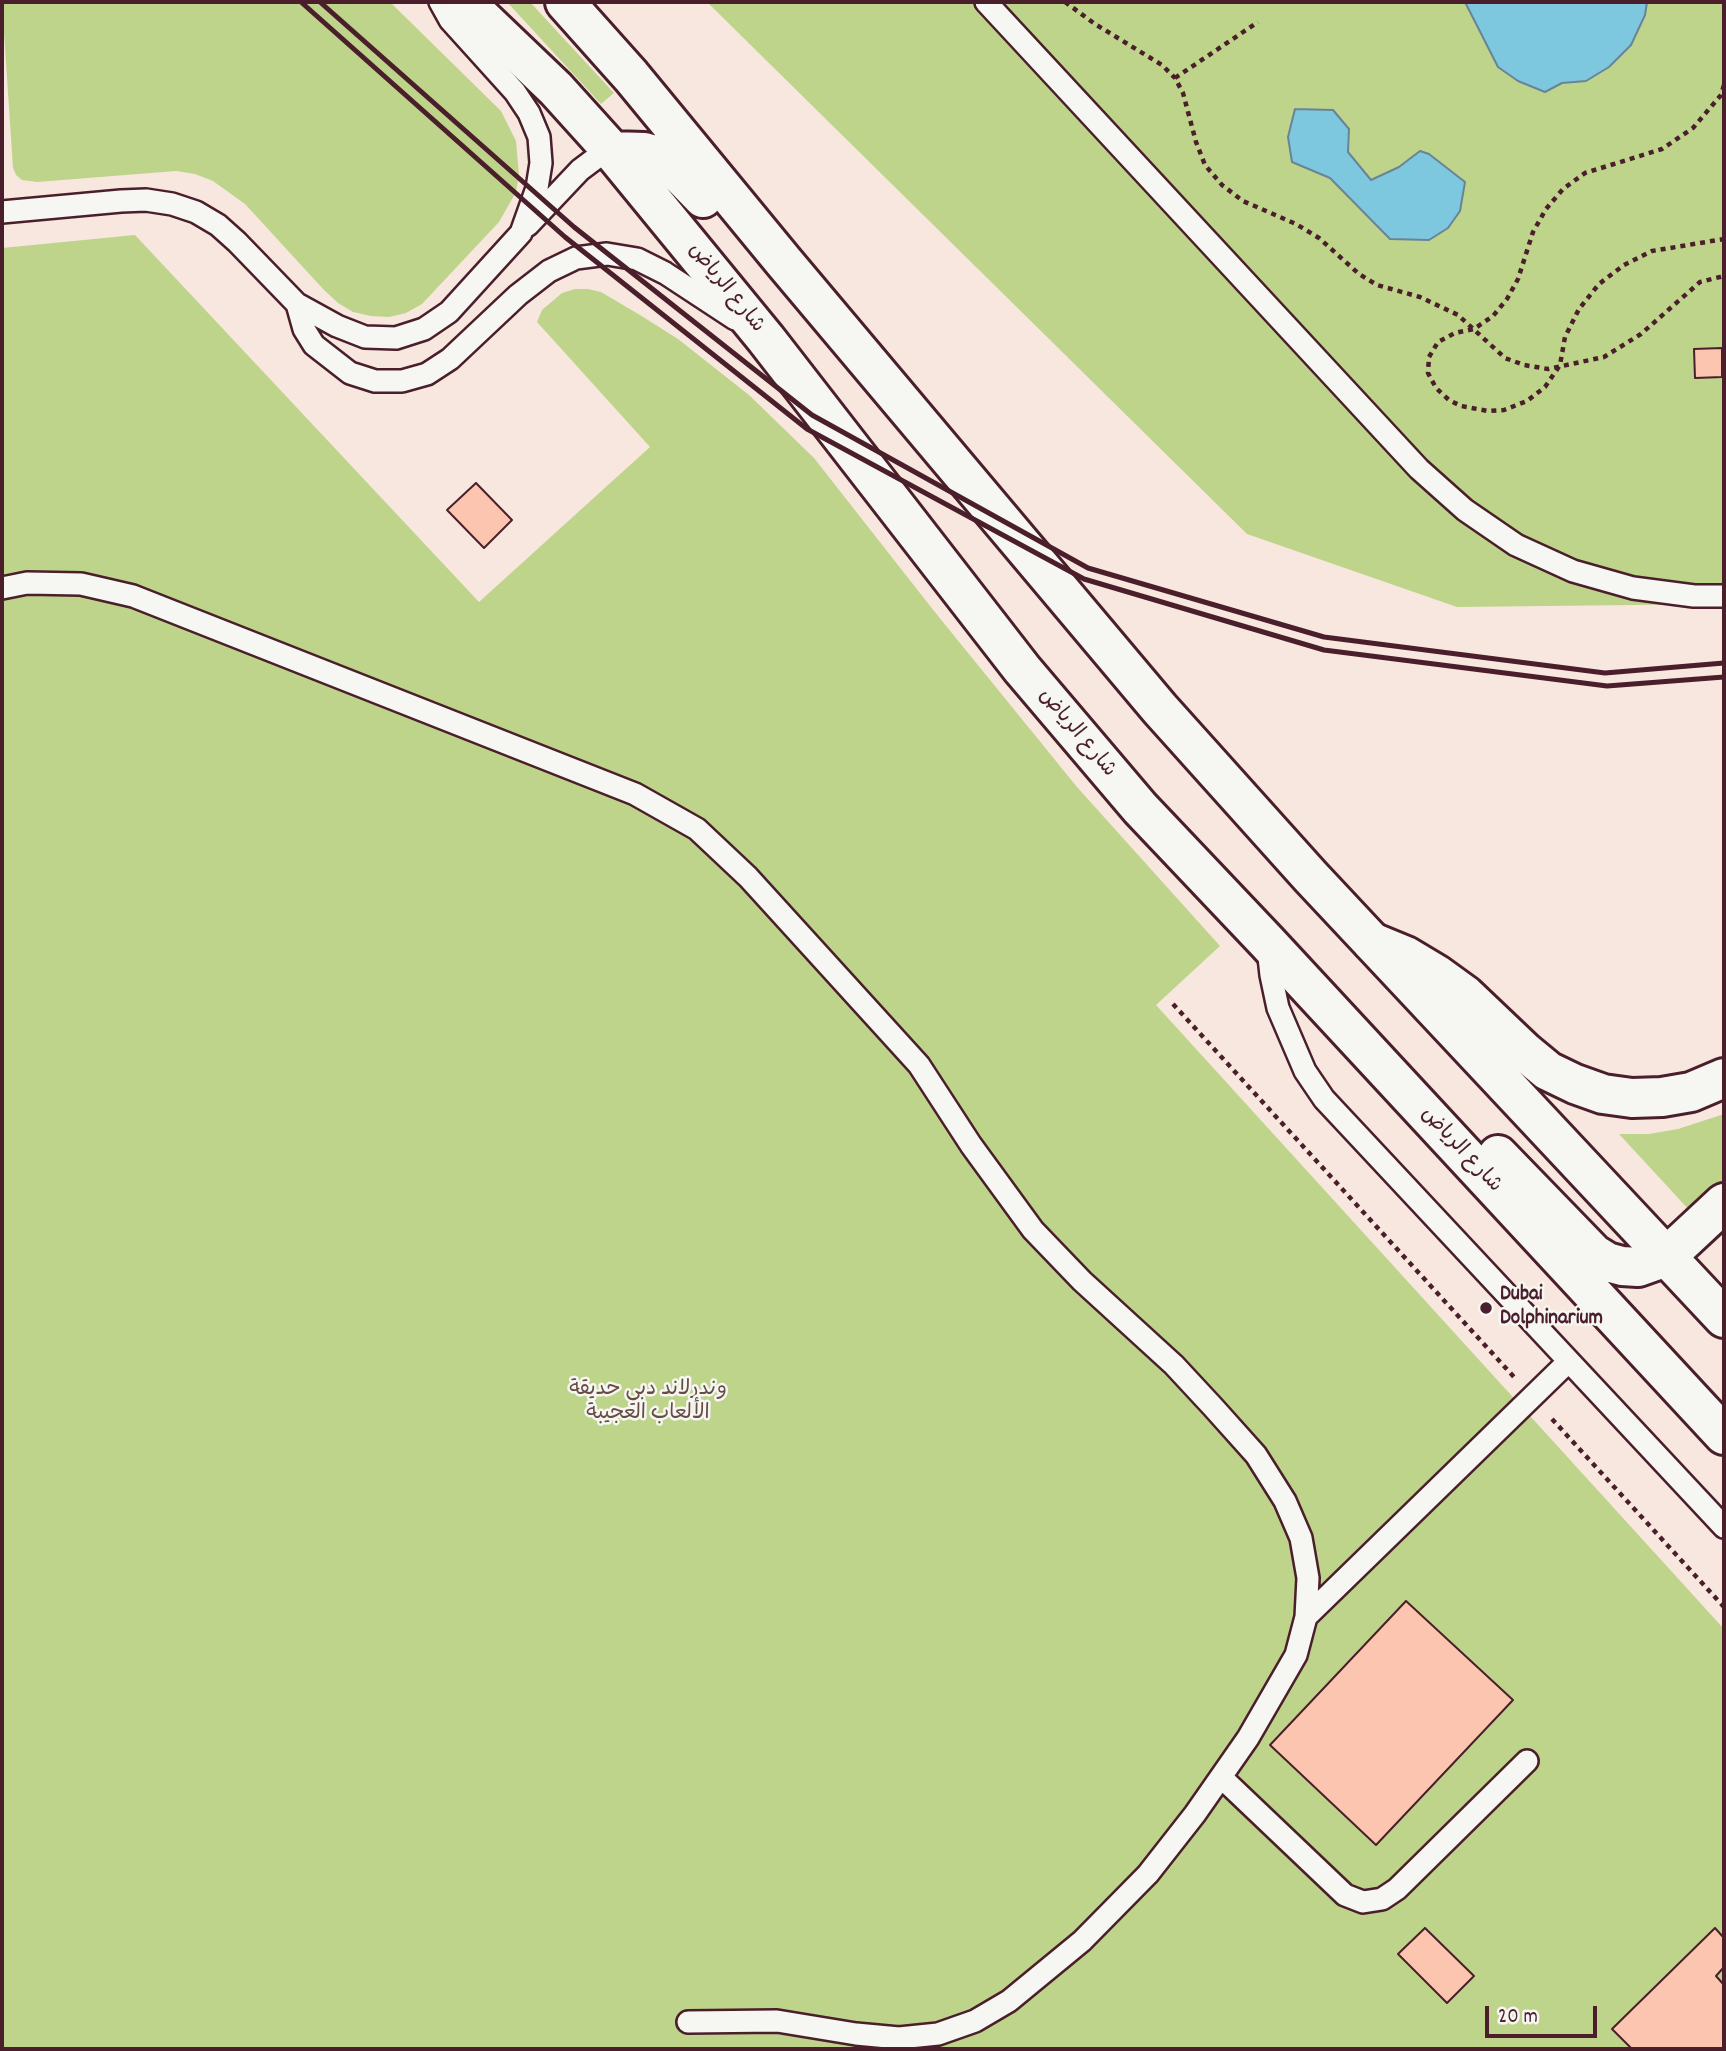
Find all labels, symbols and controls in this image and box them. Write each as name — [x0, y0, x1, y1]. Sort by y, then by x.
street label: شارع الرياض — [681, 239, 769, 339]
street label: شارع الرياض — [1032, 685, 1120, 783]
street label: شارع الرياض — [1414, 1103, 1506, 1199]
place label: Dubai Dolphinarium — [1500, 1283, 1603, 1333]
marker: Dubai Dolphinarium — [1478, 1300, 1494, 1316]
park label: وندرلاند دبي حديقة الألعاب العجيبة — [569, 1378, 727, 1428]
scale bar — [1488, 1992, 1600, 2036]
text: 20 m — [1498, 2003, 1538, 2033]

